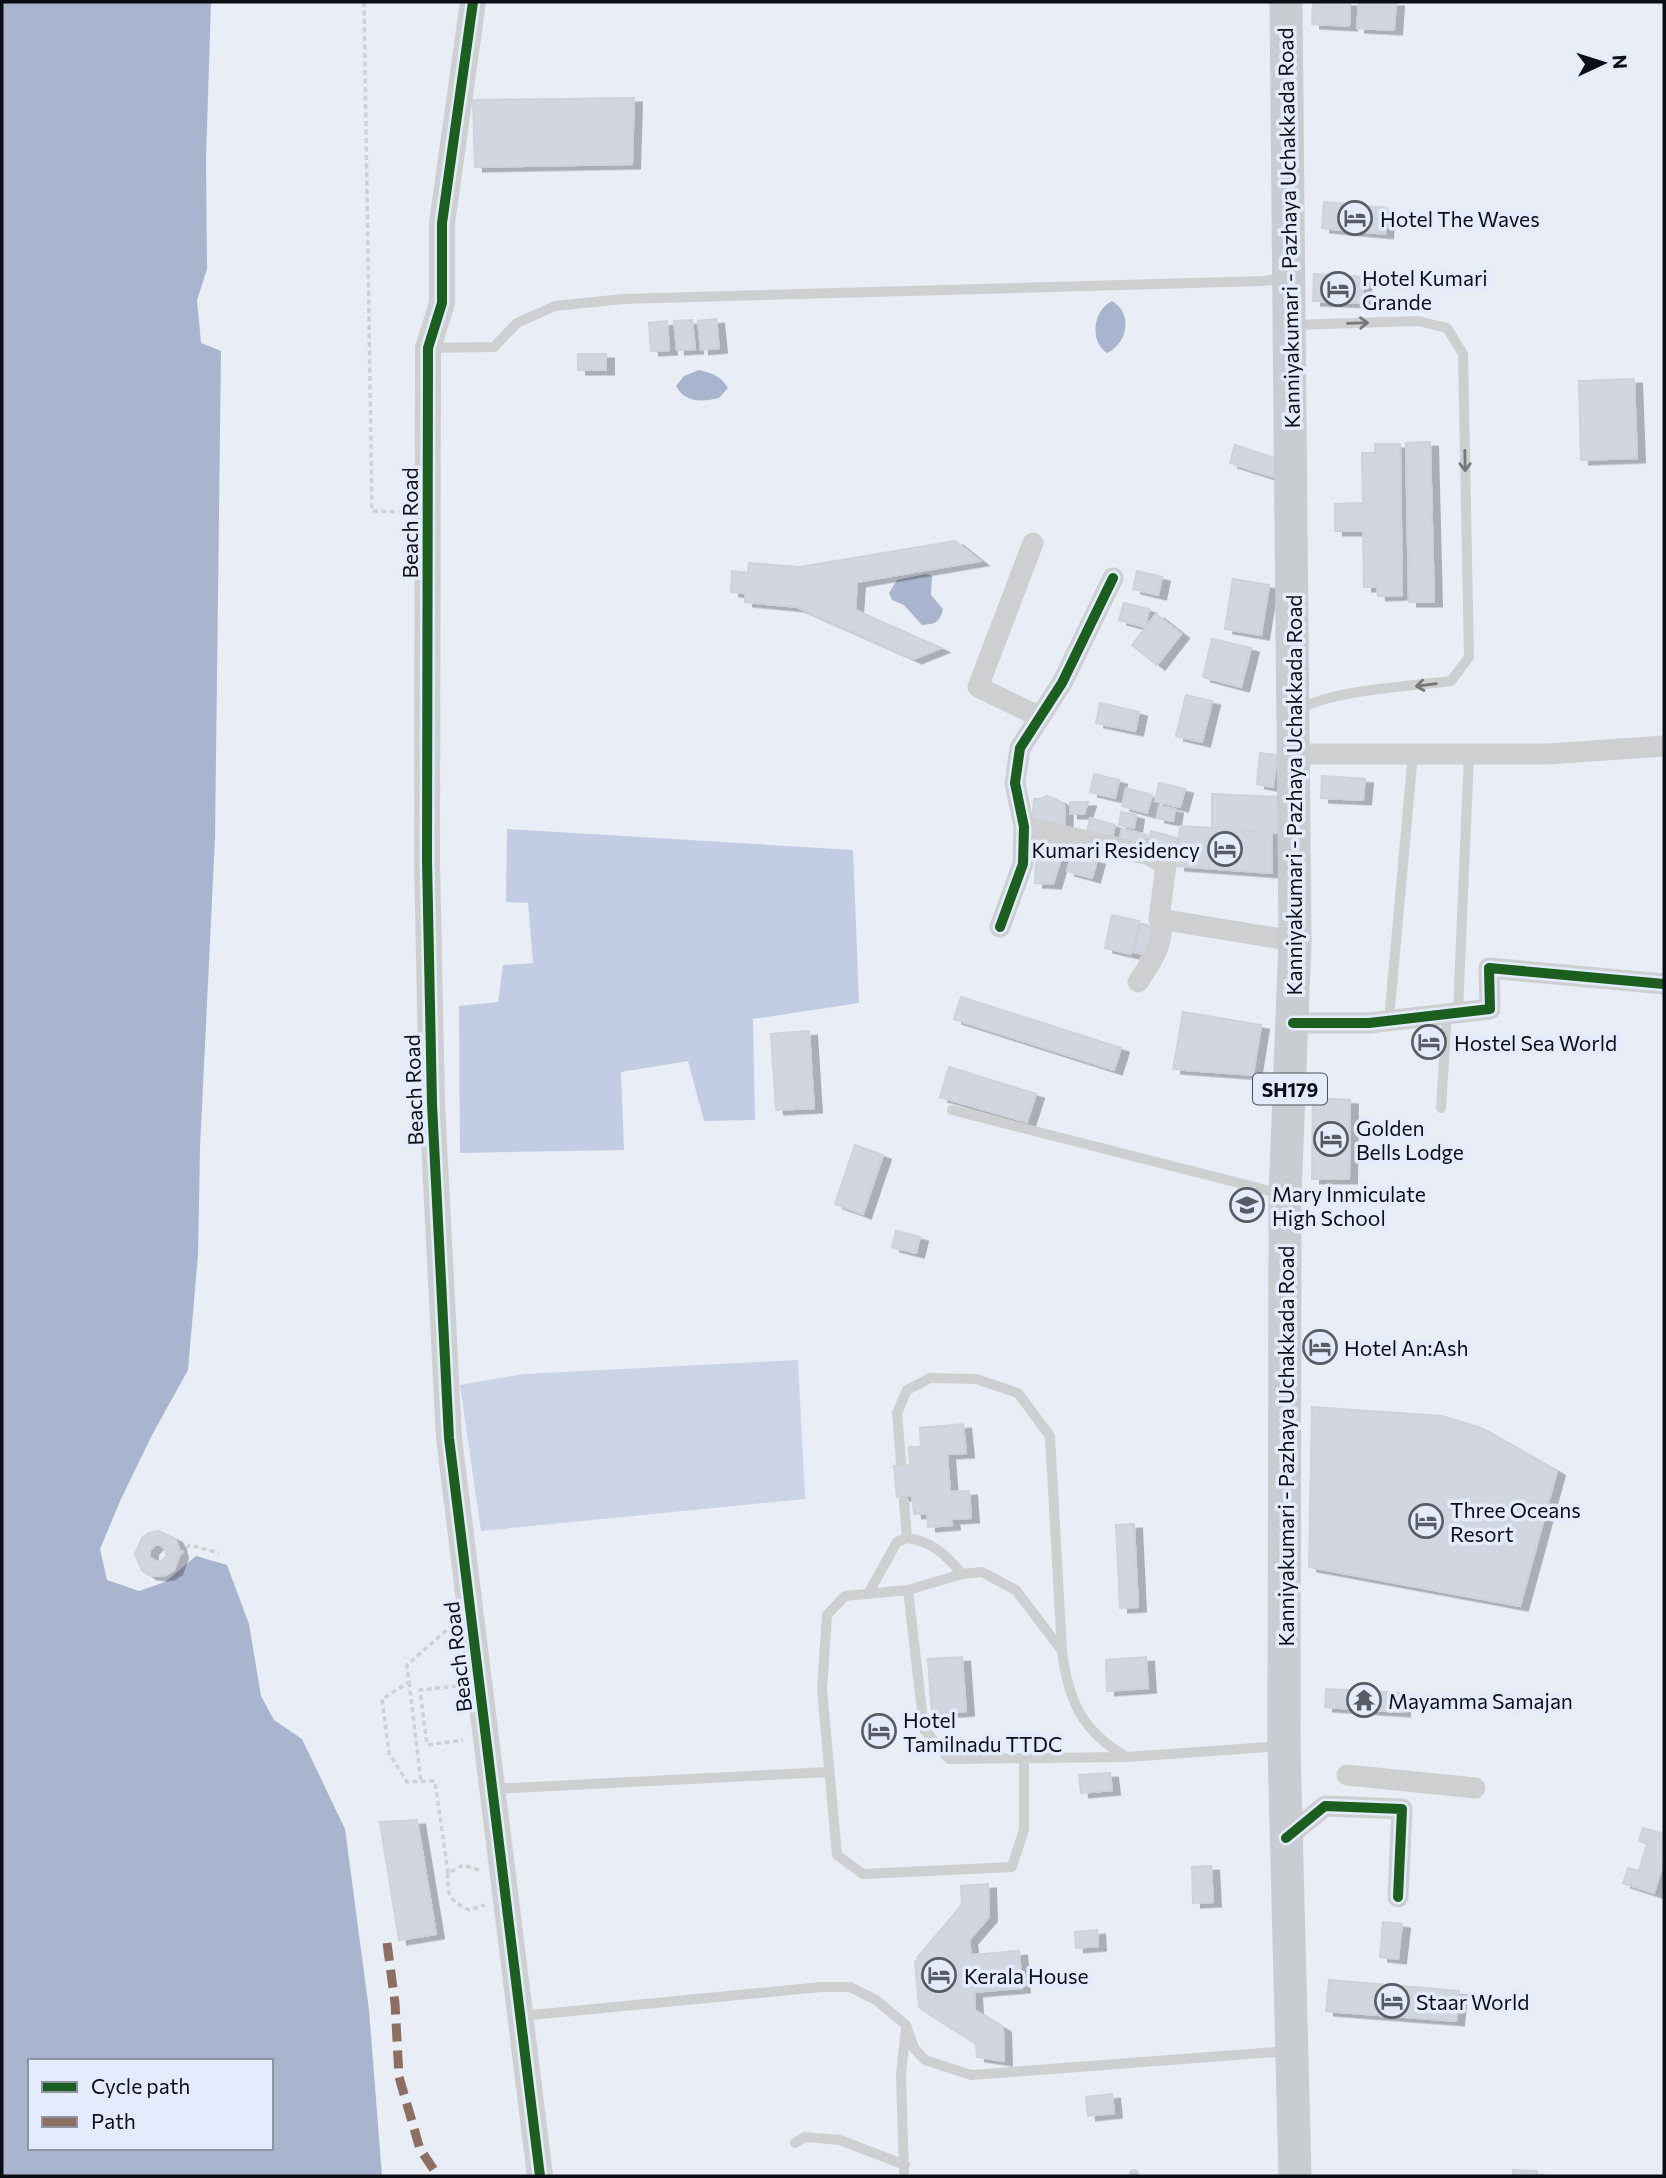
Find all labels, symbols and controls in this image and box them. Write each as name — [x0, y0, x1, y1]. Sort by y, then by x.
street label: Kanniyakumari - Pazhaya Uchakkada Road — [1272, 27, 1304, 429]
north arrow — [1568, 28, 1638, 98]
text: N — [1608, 54, 1632, 70]
hotel icon: Hotel The Waves — [1336, 199, 1374, 237]
place label: Hotel The Waves — [1380, 206, 1540, 231]
place label: Hotel Kumari Grande — [1362, 265, 1488, 314]
hotel icon: Hotel Kumari Grande — [1319, 270, 1357, 308]
one-way arrow — [1346, 316, 1369, 329]
one-way arrow — [1458, 449, 1472, 472]
street label: Beach Road — [397, 467, 422, 579]
street label: Kanniyakumari - Pazhaya Uchakkada Road — [1281, 595, 1306, 996]
one-way arrow — [1415, 678, 1437, 691]
hotel icon: Kumari Residency — [1206, 830, 1244, 868]
place label: Kumari Residency — [1031, 837, 1200, 862]
hotel icon: Hostel Sea World — [1410, 1023, 1448, 1061]
place label: Hostel Sea World — [1454, 1030, 1617, 1055]
street label: Beach Road — [399, 1034, 427, 1146]
road number: SH179 — [1253, 1074, 1327, 1105]
place label: Golden Bells Lodge — [1356, 1115, 1464, 1164]
hotel icon: Golden Bells Lodge — [1312, 1120, 1350, 1158]
place label: Mary Inmiculate High School — [1272, 1181, 1426, 1230]
school or university icon: Mary Inmiculate High School — [1228, 1186, 1266, 1224]
street label: Kanniyakumari - Pazhaya Uchakkada Road — [1273, 1246, 1298, 1647]
hotel icon: Hotel An:Ash — [1301, 1328, 1339, 1366]
place label: Hotel An:Ash — [1344, 1335, 1469, 1360]
place label: Three Oceans Resort — [1450, 1497, 1581, 1546]
hotel icon: Three Oceans Resort — [1407, 1502, 1445, 1540]
street label: Beach Road — [438, 1600, 476, 1714]
temple icon: Mayamma Samajan — [1345, 1681, 1383, 1719]
place label: Mayamma Samajan — [1388, 1688, 1573, 1713]
place label: Hotel Tamilnadu TTDC — [903, 1707, 1062, 1756]
hotel icon: Hotel Tamilnadu TTDC — [860, 1712, 898, 1750]
hotel icon: Kerala House — [920, 1956, 958, 1994]
place label: Kerala House — [964, 1963, 1089, 1988]
hotel icon: Staar World — [1373, 1982, 1411, 2020]
place label: Staar World — [1416, 1989, 1529, 2014]
legend — [28, 2059, 273, 2150]
text: Cycle path — [91, 2073, 190, 2098]
text: Path — [91, 2108, 136, 2133]

